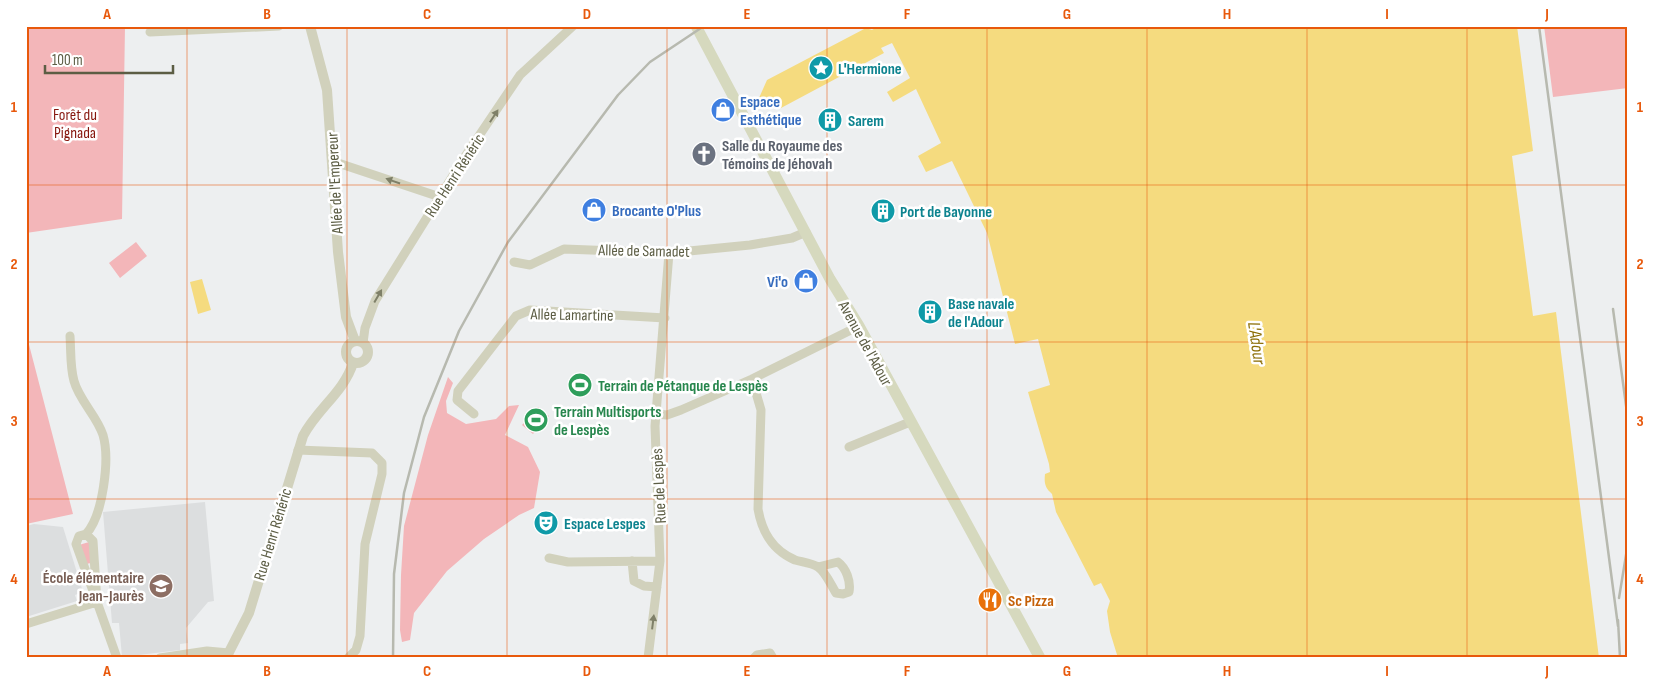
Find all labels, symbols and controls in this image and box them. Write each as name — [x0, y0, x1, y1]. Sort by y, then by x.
text: A — [102, 5, 111, 24]
text: B — [263, 5, 271, 24]
text: C — [423, 5, 431, 24]
text: D — [583, 5, 591, 24]
text: E — [744, 5, 751, 24]
text: F — [904, 5, 911, 24]
text: G — [1063, 5, 1071, 24]
text: H — [1223, 5, 1231, 24]
text: I — [1385, 5, 1389, 24]
text: J — [1544, 5, 1549, 24]
scale bar — [45, 42, 172, 74]
text: 100 m — [52, 51, 83, 70]
place icon: L'Hermione — [808, 55, 834, 81]
place label: L'Hermione — [838, 60, 902, 79]
place label: Espace Esthétique — [740, 93, 802, 130]
shop icon: Espace Esthétique — [710, 97, 736, 123]
text: 1 — [11, 98, 18, 117]
text: 1 — [1637, 98, 1644, 117]
park label: Forêt du Pignada — [53, 106, 97, 143]
building icon: Sarem — [817, 107, 843, 133]
one-way arrow — [489, 109, 498, 122]
place label: Sarem — [848, 112, 884, 131]
street label: Allée de l'Empereur — [323, 131, 348, 235]
street label: Rue Henri Rénéric — [421, 131, 489, 221]
place label: Salle du Royaume des Témoins de Jéhovah — [722, 137, 842, 174]
church icon: Salle du Royaume des Témoins de Jéhovah — [691, 141, 717, 167]
one-way arrow — [386, 177, 401, 185]
shop icon: Brocante O'Plus — [581, 197, 607, 223]
building icon: Port de Bayonne — [870, 198, 896, 224]
place label: Brocante O'Plus — [612, 202, 701, 221]
place label: Port de Bayonne — [900, 203, 992, 222]
street label: Allée de Samadet — [597, 241, 690, 262]
text: 2 — [10, 255, 18, 274]
text: 2 — [1636, 255, 1644, 274]
shop icon: Vi'o — [793, 268, 819, 294]
place label: Vi'o — [767, 273, 788, 292]
one-way arrow — [373, 290, 382, 303]
place label: Base navale de l'Adour — [948, 295, 1015, 332]
street label: Avenue de l'Adour — [833, 297, 896, 390]
building icon: Base navale de l'Adour — [917, 299, 943, 325]
street label: Allée Lamartine — [529, 305, 614, 326]
water label: L'Adour — [1243, 321, 1270, 367]
sports icon: Terrain de Pétanque de Lespès — [567, 372, 593, 398]
place label: Terrain de Pétanque de Lespès — [598, 377, 768, 396]
place label: Terrain Multisports de Lespès — [554, 403, 661, 440]
sports icon: Terrain Multisports de Lespès — [523, 407, 549, 433]
text: 3 — [10, 412, 18, 431]
text: 3 — [1636, 412, 1644, 431]
street label: Rue de Lespès — [648, 448, 671, 524]
street label: Rue Henri Rénéric — [250, 486, 296, 583]
theatre icon: Espace Lespes — [533, 510, 559, 536]
place label: Espace Lespes — [564, 515, 646, 534]
place label: École élémentaire Jean-Jaurès — [43, 569, 144, 606]
text: 4 — [10, 570, 18, 589]
text: 4 — [1636, 570, 1644, 589]
school or university icon: École élémentaire Jean-Jaurès — [148, 573, 174, 599]
restaurant icon: Sc Pizza — [977, 587, 1003, 613]
place label: Sc Pizza — [1008, 592, 1054, 611]
one-way arrow — [649, 614, 657, 630]
text: A — [102, 662, 111, 681]
text: B — [263, 662, 271, 681]
text: C — [423, 662, 431, 681]
text: D — [583, 662, 591, 681]
text: E — [744, 662, 751, 681]
text: F — [904, 662, 911, 681]
text: G — [1063, 662, 1071, 681]
text: H — [1223, 662, 1231, 681]
text: I — [1385, 662, 1389, 681]
text: J — [1544, 662, 1549, 681]

